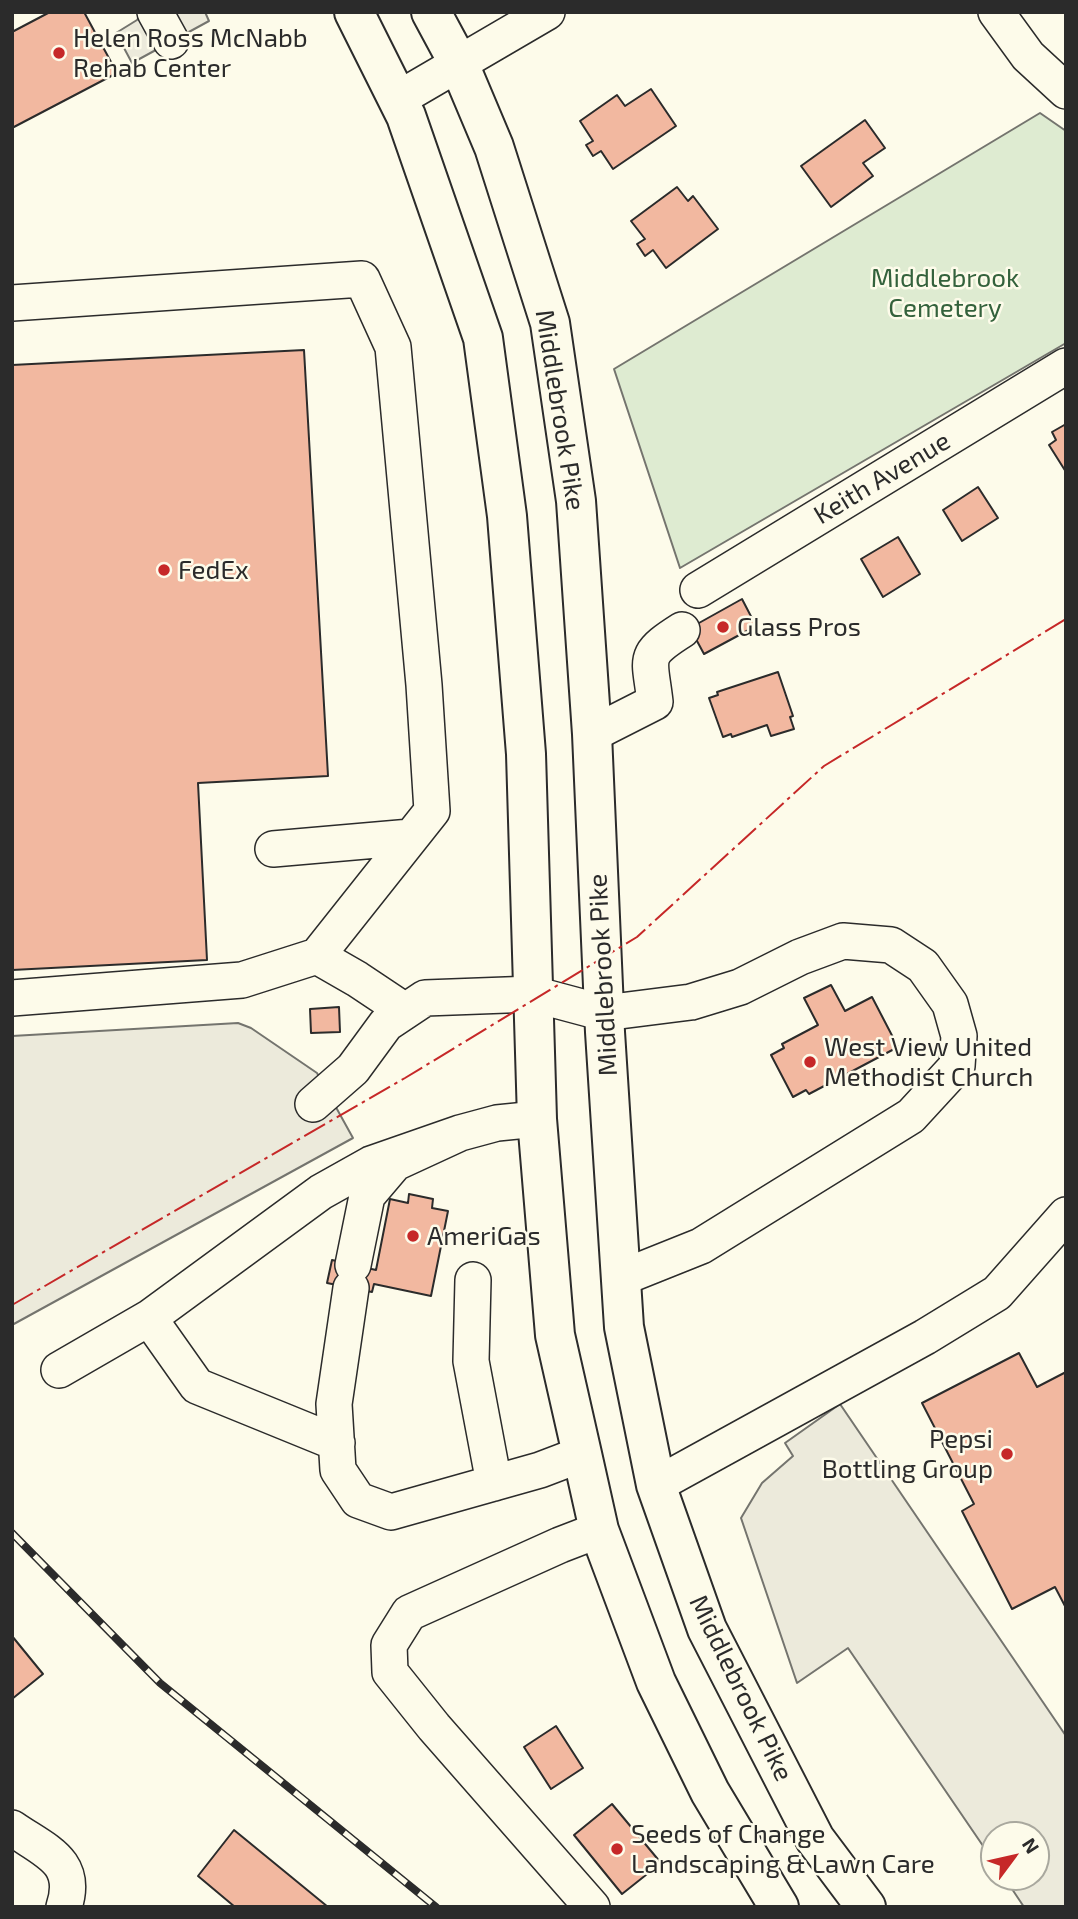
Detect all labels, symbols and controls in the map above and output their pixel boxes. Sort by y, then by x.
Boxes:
place label: Helen Ross McNabb Rehab Center [73,22,308,84]
marker: Helen Ross McNabb Rehab Center [51,45,67,61]
park label: Middlebrook Cemetery [871,262,1019,324]
street label: Middlebrook Pike [529,307,591,513]
street label: Keith Avenue [808,425,956,531]
place label: FedEx [178,554,249,586]
marker: FedEx [156,562,172,578]
place label: Glass Pros [737,611,861,643]
marker: Glass Pros [715,619,731,635]
street label: Middlebrook Pike [582,873,624,1077]
place label: West View United Methodist Church [824,1031,1033,1092]
marker: West View United Methodist Church [802,1054,818,1070]
place label: AmeriGas [427,1220,541,1252]
marker: AmeriGas [405,1228,421,1244]
place label: Pepsi Bottling Group [822,1423,993,1484]
marker: Pepsi Bottling Group [999,1446,1015,1462]
street label: Middlebrook Pike [683,1590,799,1786]
place label: Seeds of Change Landscaping & Lawn Care [631,1818,935,1880]
north arrow [980,1821,1050,1891]
text: N [1018,1833,1045,1857]
marker: Seeds of Change Landscaping & Lawn Care [609,1841,625,1857]

